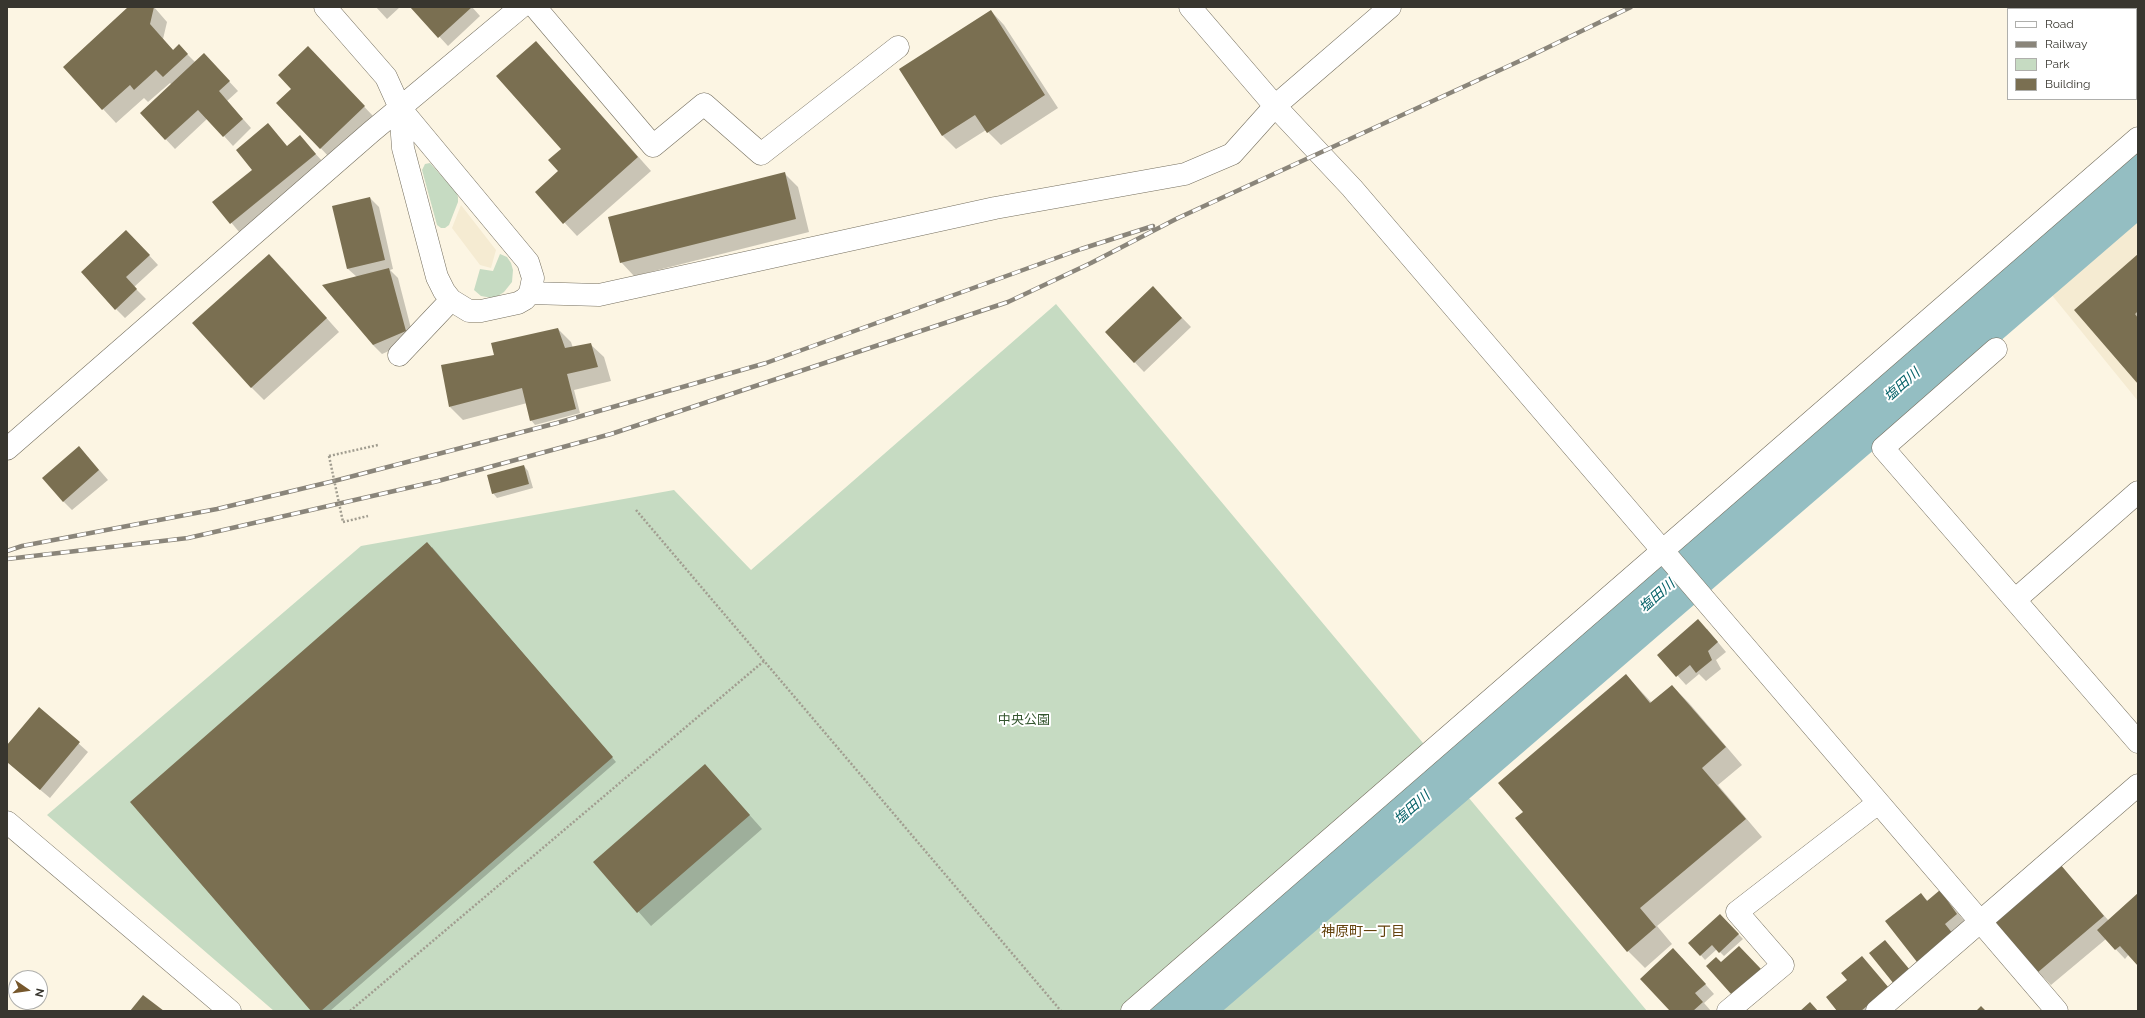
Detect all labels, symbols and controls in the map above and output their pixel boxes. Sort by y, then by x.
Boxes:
legend [2007,8,2137,100]
text: Road [2045,17,2074,31]
text: Railway [2045,37,2087,51]
text: Park [2045,57,2070,71]
text: Building [2045,77,2091,91]
water label: 塩田川 [1881,365,1923,405]
water label: 塩田川 [1636,576,1678,616]
park label: 中央公園 [998,712,1050,728]
water label: 塩田川 [1391,788,1433,828]
district label: 神原町一丁目 [1321,924,1405,940]
north arrow [8,970,48,1010]
text: N [32,987,46,998]

